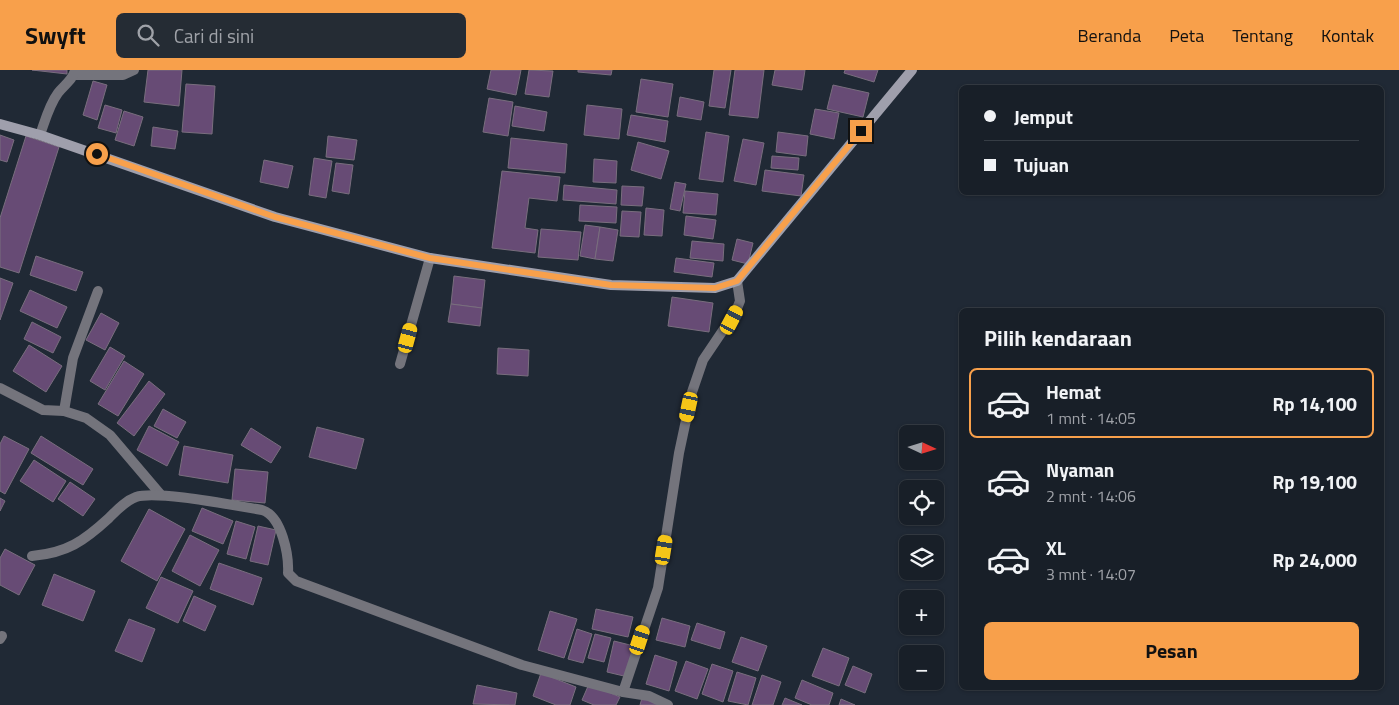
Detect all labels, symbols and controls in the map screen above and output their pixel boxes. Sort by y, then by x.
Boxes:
search box [116,13,466,58]
text: Swyft [25,17,86,53]
icon: search [134,21,162,49]
text: Cari di sini [174,21,254,50]
text: Beranda [1078,22,1141,49]
text: Peta [1169,22,1204,49]
text: Tentang [1232,22,1293,49]
text: Kontak [1321,22,1374,49]
text: Jemput [1014,102,1073,131]
route end [850,120,872,142]
route start [86,143,108,165]
text: Tujuan [1014,150,1069,179]
car [718,303,745,337]
text: Pilih kendaraan [984,321,1132,355]
car [396,322,419,354]
text: Hemat [1046,377,1101,406]
icon: car [986,381,1031,426]
text: Rp 14,100 [1273,389,1357,418]
car [678,391,699,423]
text: 1 mnt · 14:05 [1046,406,1136,430]
north arrow [899,425,944,470]
map controls [899,425,944,690]
text: Nyaman [1046,455,1114,484]
icon: car [986,459,1031,504]
text: Rp 19,100 [1273,467,1357,496]
button: locate [899,480,944,525]
text: 2 mnt · 14:06 [1046,484,1136,508]
text: XL [1046,533,1066,562]
car [654,534,673,566]
button: layers [899,535,944,580]
icon: car [986,537,1031,582]
text: Rp 24,000 [1273,545,1357,574]
text: 3 mnt · 14:07 [1046,562,1136,586]
button: + [899,590,944,635]
button: Pesan [984,622,1359,680]
car [628,623,651,657]
button: − [899,645,944,690]

